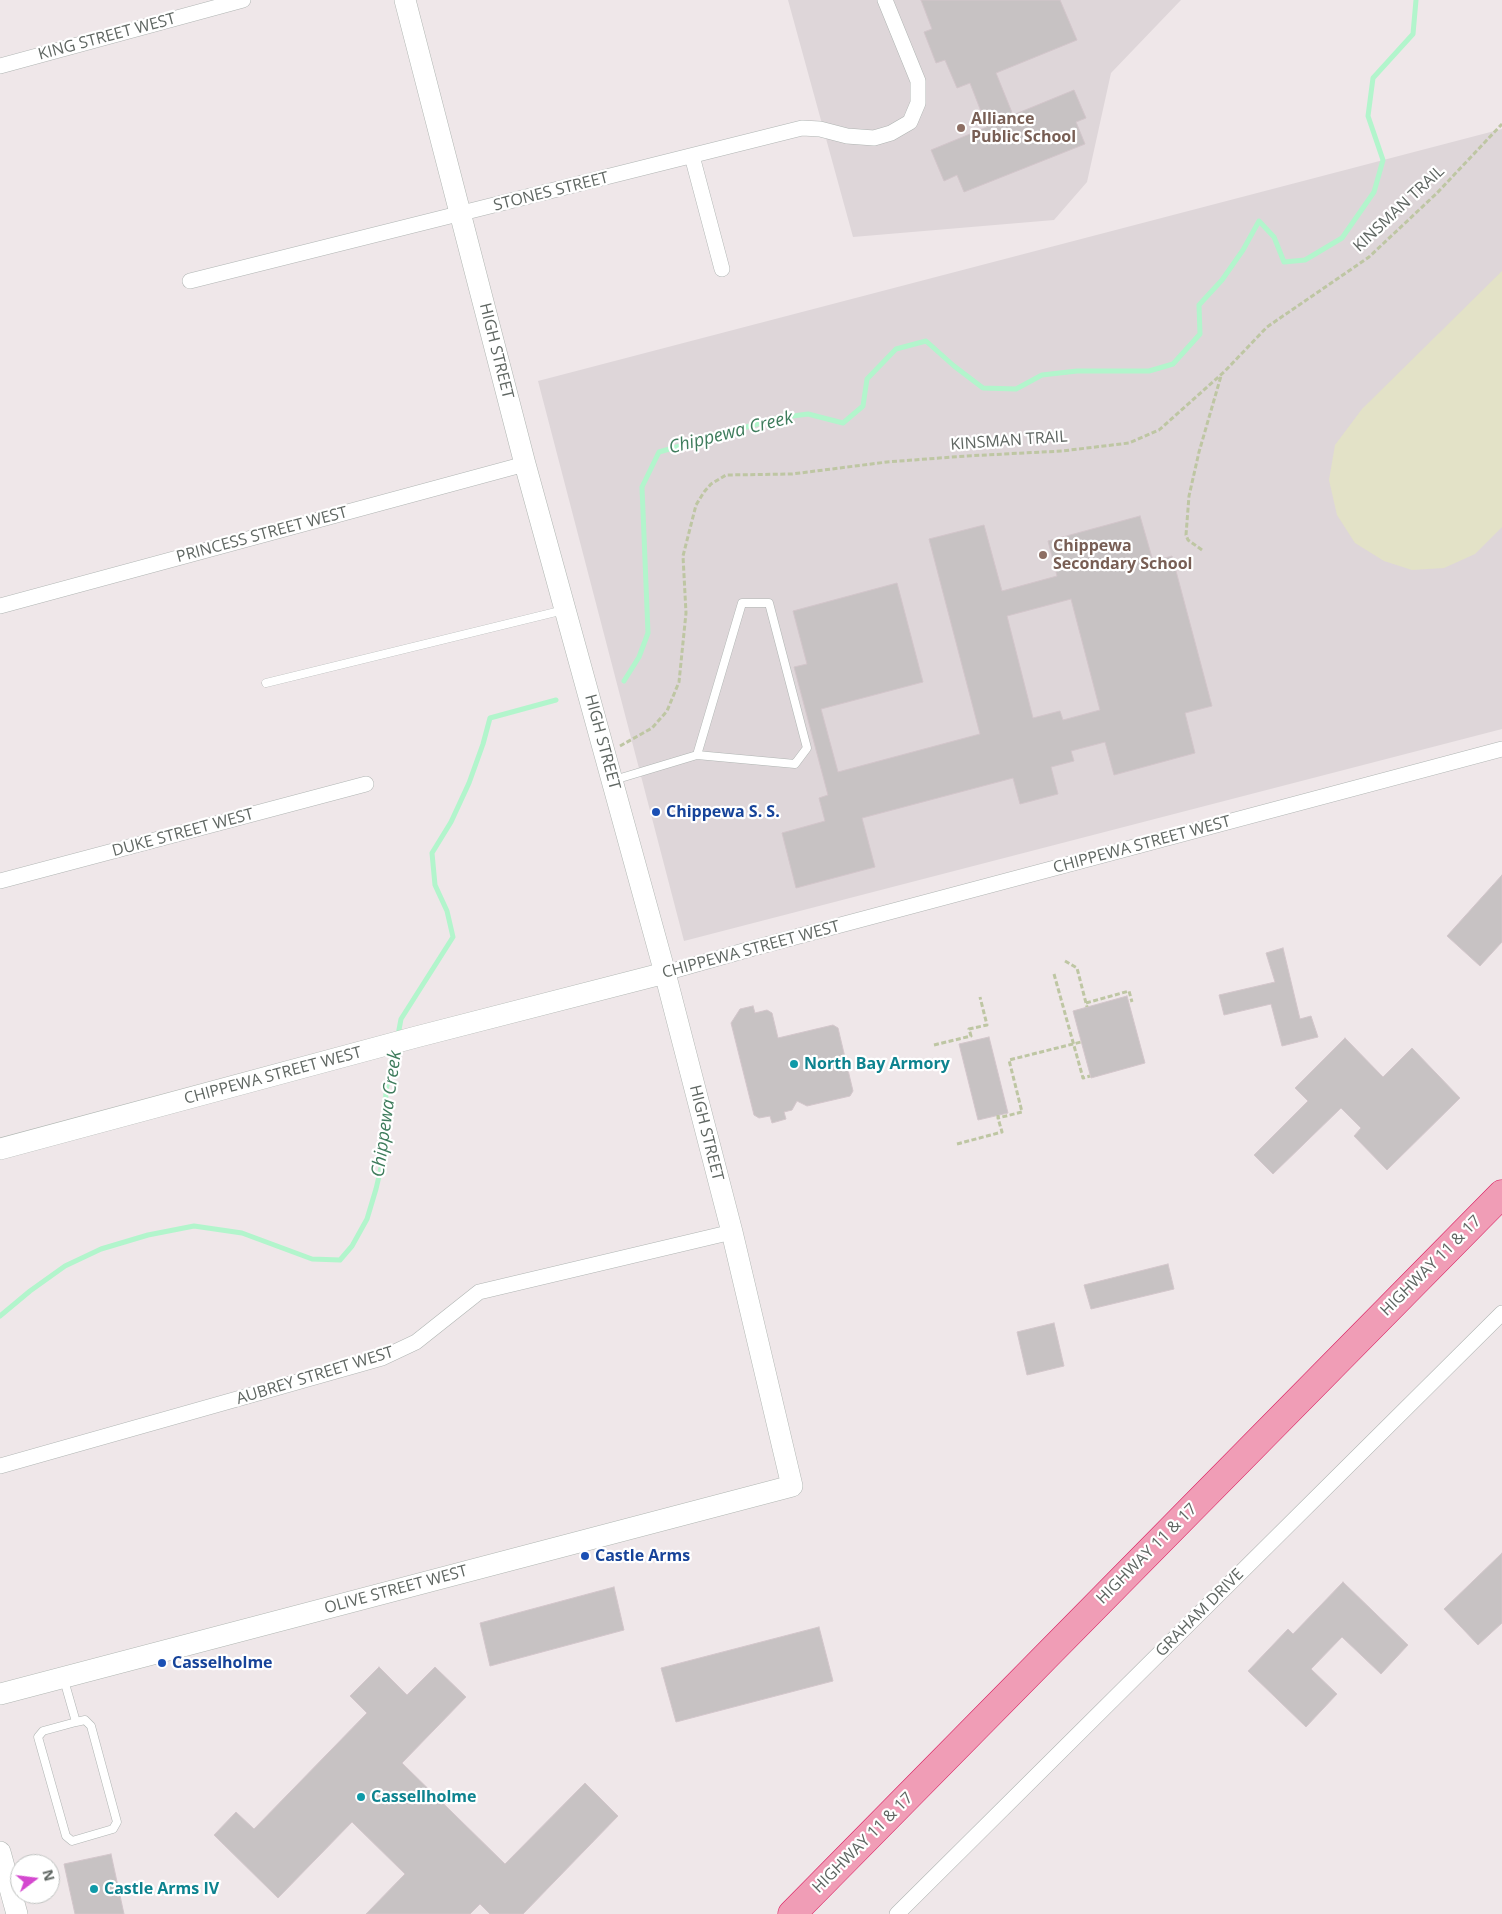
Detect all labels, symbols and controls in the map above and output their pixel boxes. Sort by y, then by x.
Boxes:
street label: KING STREET WEST [36,9,178,65]
place label: Alliance Public School [971,109,1076,147]
marker: Alliance Public School [955,122,967,134]
street label: KINSMAN TRAIL [1350,162,1448,256]
street label: STONES STREET [491,168,611,216]
street label: HIGH STREET [475,301,517,401]
water label: Chippewa Creek [667,407,795,459]
street label: KINSMAN TRAIL [950,427,1068,455]
street label: PRINCESS STREET WEST [174,503,350,567]
place label: Chippewa Secondary School [1053,536,1192,574]
marker: Chippewa Secondary School [1037,549,1049,561]
street label: HIGH STREET [580,692,624,792]
place label: Chippewa S. S. [666,802,780,822]
street label: DUKE STREET WEST [110,805,256,861]
marker: Chippewa S. S. [650,806,662,818]
street label: CHIPPEWA STREET WEST [1051,812,1233,878]
street label: CHIPPEWA STREET WEST [660,917,842,983]
street label: CHIPPEWA STREET WEST [182,1043,364,1109]
water label: Chippewa Creek [367,1049,407,1179]
place label: North Bay Armory [804,1054,950,1074]
marker: North Bay Armory [788,1058,800,1070]
street label: HIGH STREET [685,1083,727,1183]
street label: HIGHWAY 11 & 17 [1377,1212,1485,1320]
street label: AUBREY STREET WEST [234,1343,396,1409]
street label: HIGHWAY 11 & 17 [1093,1500,1201,1608]
place label: Castle Arms [595,1546,690,1566]
marker: Castle Arms [579,1550,591,1562]
street label: OLIVE STREET WEST [322,1562,470,1618]
street label: GRAHAM DRIVE [1152,1565,1248,1661]
place label: Casselholme [172,1653,273,1673]
marker: Casselholme [156,1657,168,1669]
place label: Cassellholme [371,1787,476,1807]
street label: HIGHWAY 11 & 17 [809,1789,917,1897]
marker: Cassellholme [355,1791,367,1803]
north arrow [10,1854,60,1904]
text: N [38,1867,60,1883]
place label: Castle Arms IV [104,1879,219,1899]
marker: Castle Arms IV [88,1883,100,1895]

